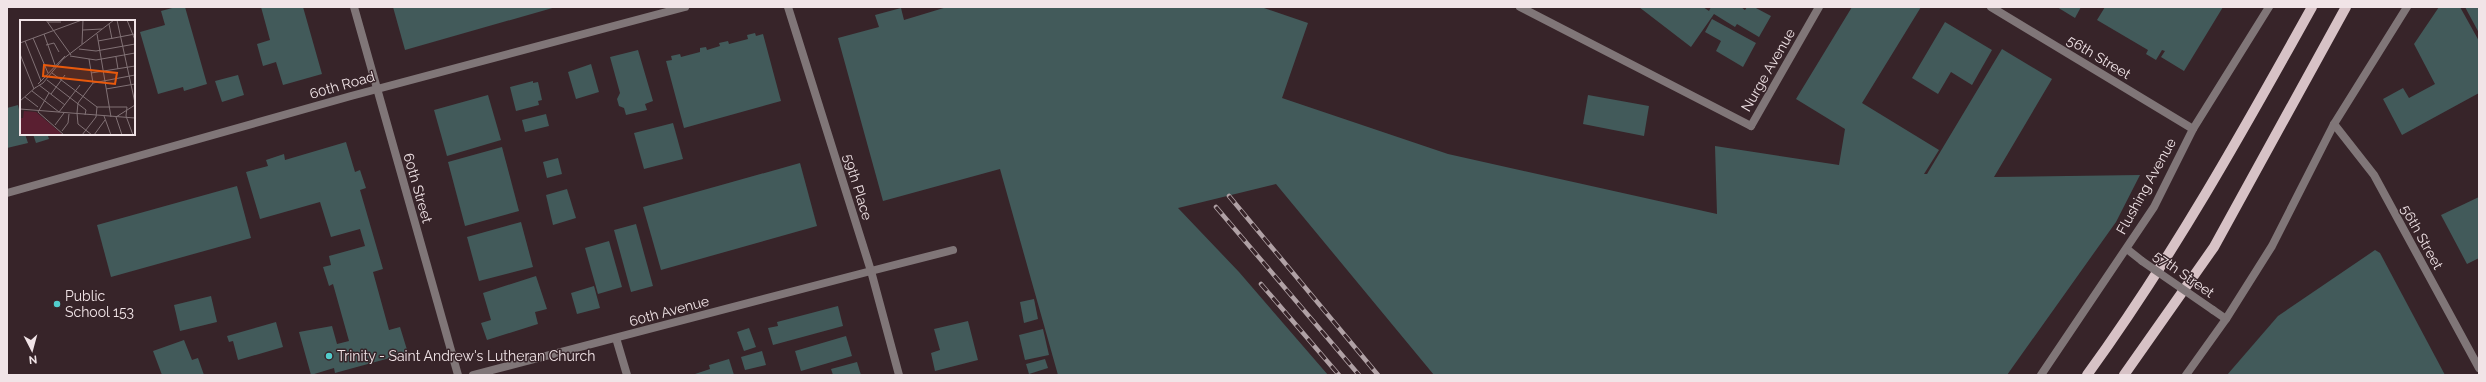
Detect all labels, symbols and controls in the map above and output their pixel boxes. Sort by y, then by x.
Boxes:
inset map [20,20,135,135]
street label: Nurge Avenue [1738,26,1798,114]
street label: 56th Street [2064,32,2134,82]
street label: 60th Road [308,68,376,102]
street label: Flushing Avenue [2113,135,2179,237]
street label: 60th Street [400,151,436,225]
street label: 59th Place [840,152,876,222]
street label: 56th Street [2398,202,2446,272]
street label: 57th Street [2151,247,2218,301]
place label: Public School 153 [65,288,134,320]
street label: 60th Avenue [627,293,711,329]
marker: Public School 153 [52,299,62,309]
north arrow [12,330,52,370]
place label: Trinity - Saint Andrew's Lutheran Church [337,348,595,364]
marker: Trinity - Saint Andrew's Lutheran Church [324,351,334,361]
text: N [28,353,38,366]

